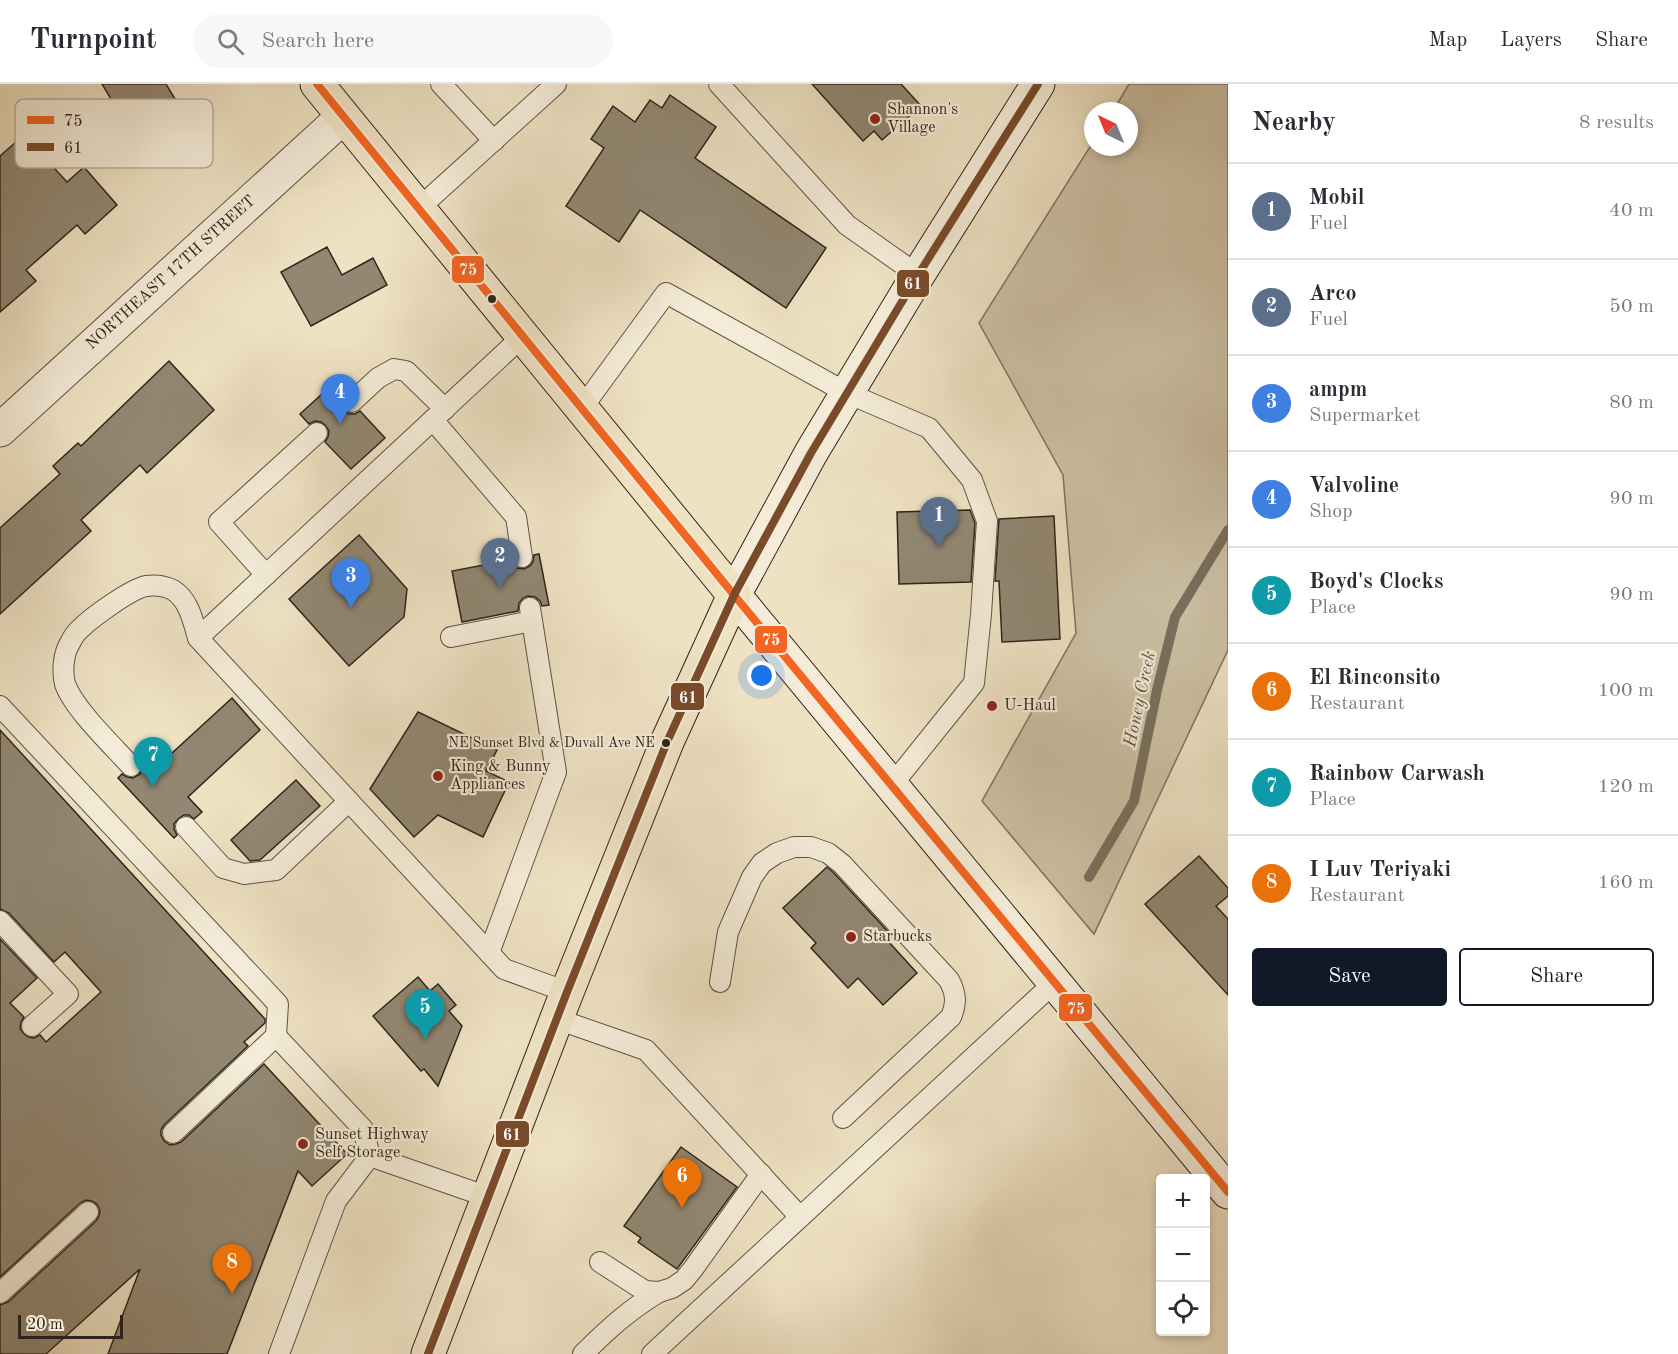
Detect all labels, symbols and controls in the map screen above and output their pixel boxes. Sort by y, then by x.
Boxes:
search box [193,14,613,68]
icon: search [214,25,247,58]
text: Turnpoint [30,27,157,55]
text: Search here [262,30,374,52]
text: Map [1428,30,1467,51]
text: Layers [1500,30,1562,51]
text: Share [1595,30,1648,51]
legend [15,99,213,168]
place label: Shannon's Village [887,102,958,136]
north arrow [1084,102,1138,156]
text: Nearby [1252,110,1336,136]
marker: Shannon's Village [868,112,882,126]
text: 8 results [1579,113,1654,133]
text: 75 [64,114,83,130]
text: 61 [64,141,83,157]
text: Mobil [1309,187,1365,209]
street label: NORTHEAST 17TH STREET [83,193,259,353]
text: 1 [1266,201,1277,221]
text: 40 m [1609,201,1654,221]
text: Fuel [1309,214,1348,234]
line badge: 75 [451,255,485,284]
text: 75 [459,263,477,279]
line badge: 61 [896,269,930,298]
text: 61 [904,277,922,293]
text: Arco [1309,283,1357,305]
unlabelled marker [486,293,498,305]
text: 2 [1266,297,1277,317]
text: 50 m [1609,297,1654,317]
text: Fuel [1309,310,1348,330]
pin: 4 [320,374,360,424]
text: ampm [1309,379,1367,401]
text: 3 [1266,393,1277,413]
text: 80 m [1609,393,1654,413]
text: Supermarket [1309,406,1420,426]
text: Valvoline [1309,475,1399,497]
text: 4 [1266,489,1277,509]
text: 90 m [1609,489,1654,509]
pin: 1 [920,498,958,547]
text: Shop [1309,502,1353,522]
pin: 2 [480,538,520,588]
pin: 3 [332,558,370,608]
text: Boyd's Clocks [1309,571,1443,593]
text: 5 [1266,585,1277,605]
text: 90 m [1609,585,1654,605]
text: Place [1309,598,1356,618]
line badge: 75 [754,625,788,654]
text: 75 [762,633,780,649]
water label: Honey Creek [1121,649,1159,750]
your location [747,661,776,690]
text: El Rinconsito [1309,667,1441,689]
text: 6 [1266,681,1277,701]
text: 100 m [1598,681,1654,701]
line badge: 61 [670,682,705,711]
text: 61 [679,691,697,707]
text: Restaurant [1309,694,1405,714]
place label: U-Haul [1004,698,1056,714]
marker: U-Haul [985,699,999,713]
place label: NE Sunset Blvd & Duvall Ave NE [448,736,655,750]
marker: NE Sunset Blvd & Duvall Ave NE [660,737,672,749]
pin: 7 [134,738,172,787]
place label: King & Bunny Appliances [450,759,551,793]
text: Rainbow Carwash [1309,763,1485,785]
marker: King & Bunny Appliances [431,769,445,783]
text: 7 [1266,777,1277,797]
text: 120 m [1598,777,1654,797]
text: Place [1309,790,1356,810]
text: I Luv Teriyaki [1309,859,1451,881]
text: 8 [1266,873,1277,893]
text: 160 m [1598,873,1654,893]
text: Restaurant [1309,886,1405,906]
place label: Starbucks [863,929,932,945]
marker: Starbucks [844,930,858,944]
button: Save [1252,948,1447,1006]
button: Share [1459,948,1654,1006]
pin: 5 [406,990,444,1039]
line badge: 75 [1058,993,1093,1022]
text: 75 [1067,1002,1085,1018]
line badge: 61 [495,1120,530,1148]
place label: Sunset Highway Self Storage [315,1127,429,1161]
text: 61 [503,1128,521,1144]
marker: Sunset Highway Self Storage [296,1137,310,1151]
pin: 6 [662,1158,702,1208]
map controls [1156,1174,1210,1336]
button: + [1156,1174,1210,1228]
button: − [1156,1228,1210,1282]
pin: 8 [212,1244,252,1294]
button: locate [1156,1282,1210,1336]
scale bar [18,1312,123,1340]
text: 20 m [27,1317,63,1333]

